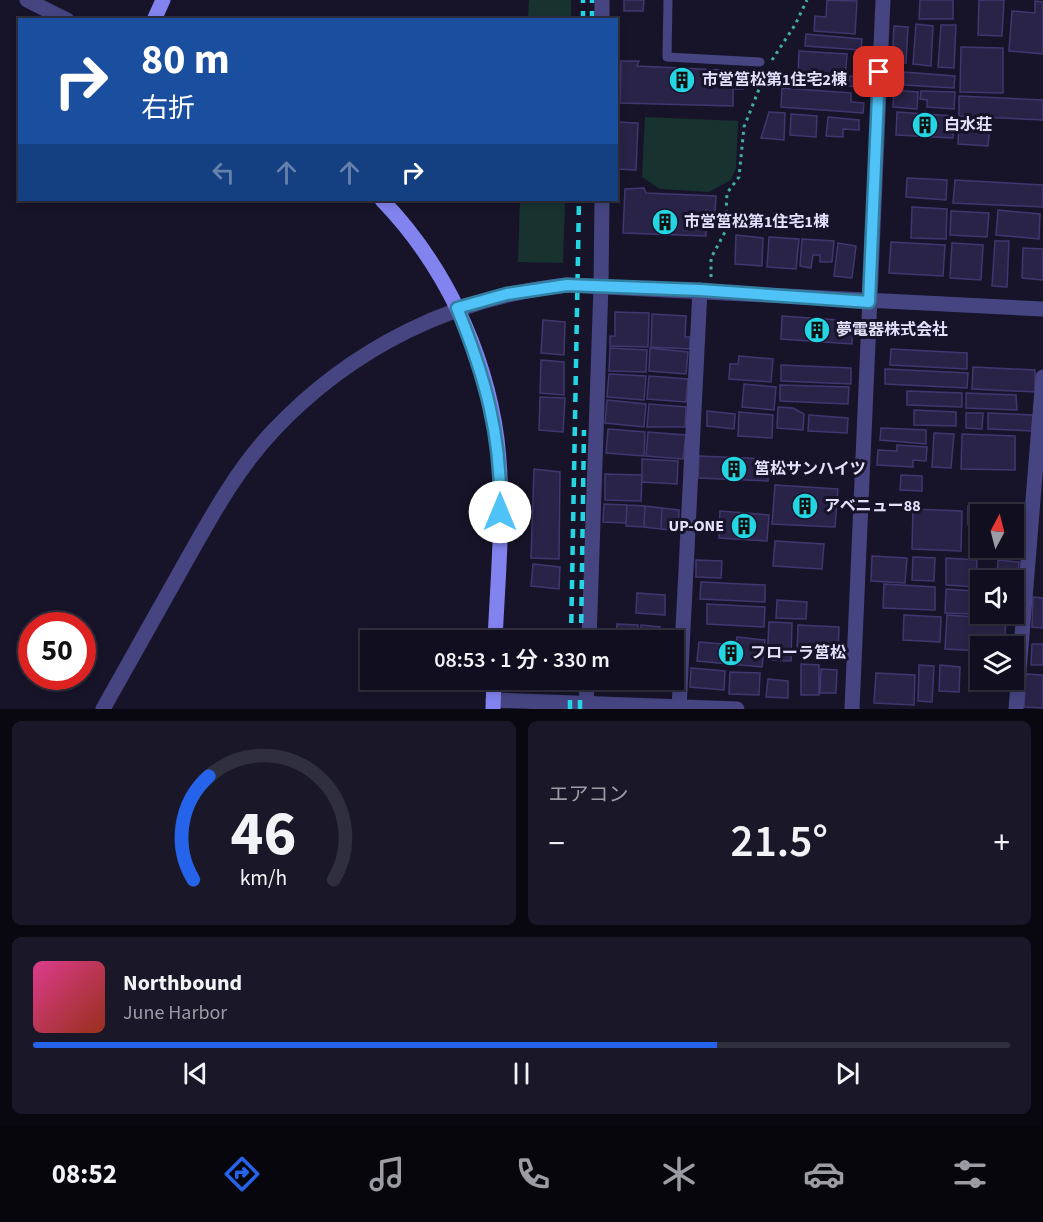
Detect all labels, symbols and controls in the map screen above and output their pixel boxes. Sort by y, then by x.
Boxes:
text: 80 m [141,30,230,90]
icon: right [42,42,120,120]
pin [853,46,904,97]
icon: arrive [862,55,895,88]
building icon: 市営筥松第1住宅2棟 [667,65,697,95]
place label: 市営筥松第1住宅2棟 [702,69,847,91]
text: 右折 [141,89,195,128]
building icon: 白水荘 [910,110,940,140]
place label: 白水荘 [944,114,992,136]
icon: left [207,156,240,189]
icon: ahead [270,156,303,189]
icon: ahead [333,156,366,189]
icon: right [396,156,429,189]
building icon: 市営筥松第1住宅1棟 [650,207,680,237]
place label: 市営筥松第1住宅1棟 [684,211,829,233]
building icon: 夢電器株式会社 [802,315,832,345]
place label: 夢電器株式会社 [836,319,948,341]
building icon: 筥松サンハイツ [719,454,749,484]
place label: 筥松サンハイツ [754,458,866,480]
position arrow [468,480,532,544]
building icon: アベニュー88 [790,491,820,521]
place label: アベニュー88 [824,495,921,517]
north arrow [970,504,1024,558]
map controls [970,504,1024,690]
building icon: UP-ONE [729,511,759,541]
place label: UP-ONE [669,515,724,537]
button: sound [970,570,1024,624]
speed limit sign: 50 [18,612,96,690]
button: layers [970,636,1024,690]
building icon: フローラ筥松 [716,638,746,668]
place label: フローラ筥松 [750,642,846,664]
text: 08:53 · 1 分 · 330 m [434,644,610,676]
text: エアコン [549,781,629,809]
text: 46 [231,790,297,879]
text: 21.5° [731,810,828,874]
text: − [549,820,565,867]
text: + [994,820,1010,867]
text: km/h [240,863,288,894]
text: Northbound [123,967,242,999]
text: June Harbor [123,999,227,1027]
icon: previous [179,1057,212,1090]
icon: pause [505,1057,538,1090]
icon: next [831,1057,864,1090]
icon: directions [221,1153,263,1195]
icon: music [366,1153,408,1195]
icon: phone [512,1153,554,1195]
icon: climate [658,1153,700,1195]
icon: car [803,1153,845,1195]
icon: filters [949,1153,991,1195]
text: 08:52 [52,1155,117,1194]

